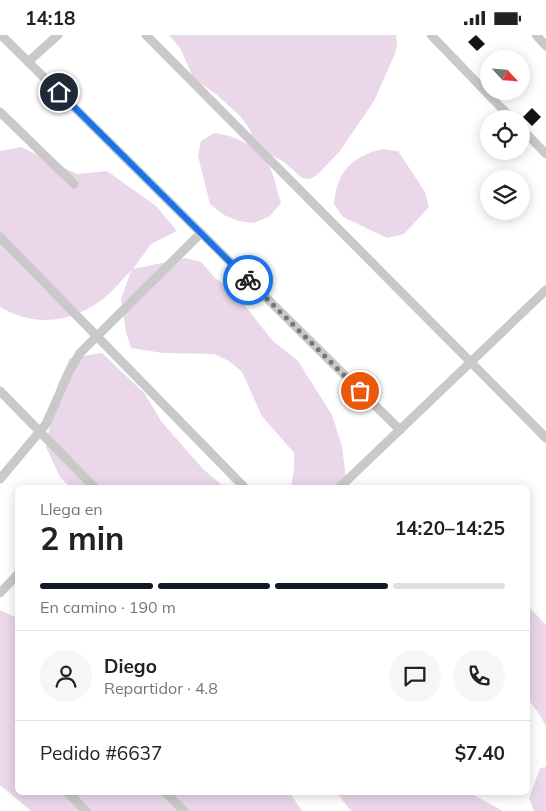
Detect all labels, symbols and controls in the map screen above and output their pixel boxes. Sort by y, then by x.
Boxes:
text: 14:18 [25,6,75,30]
north arrow [480,50,530,100]
map controls [480,50,530,220]
pin [38,71,80,113]
icon: home [45,78,73,106]
button: locate [480,110,530,160]
button: layers [480,170,530,220]
courier [223,255,273,305]
icon: bike [234,266,262,294]
pin [339,370,381,412]
icon: bag [346,377,374,405]
text: Llega en [40,499,103,519]
text: 14:20–14:25 [395,516,505,540]
text: 2 min [40,518,124,558]
text: En camino · 190 m [40,597,176,617]
button: person [40,650,92,702]
button: chat [389,650,441,702]
button: phone [453,650,505,702]
text: Diego [104,654,157,678]
text: Repartidor · 4.8 [104,678,218,698]
text: Pedido #6637 [40,741,162,765]
text: $7.40 [455,741,505,765]

